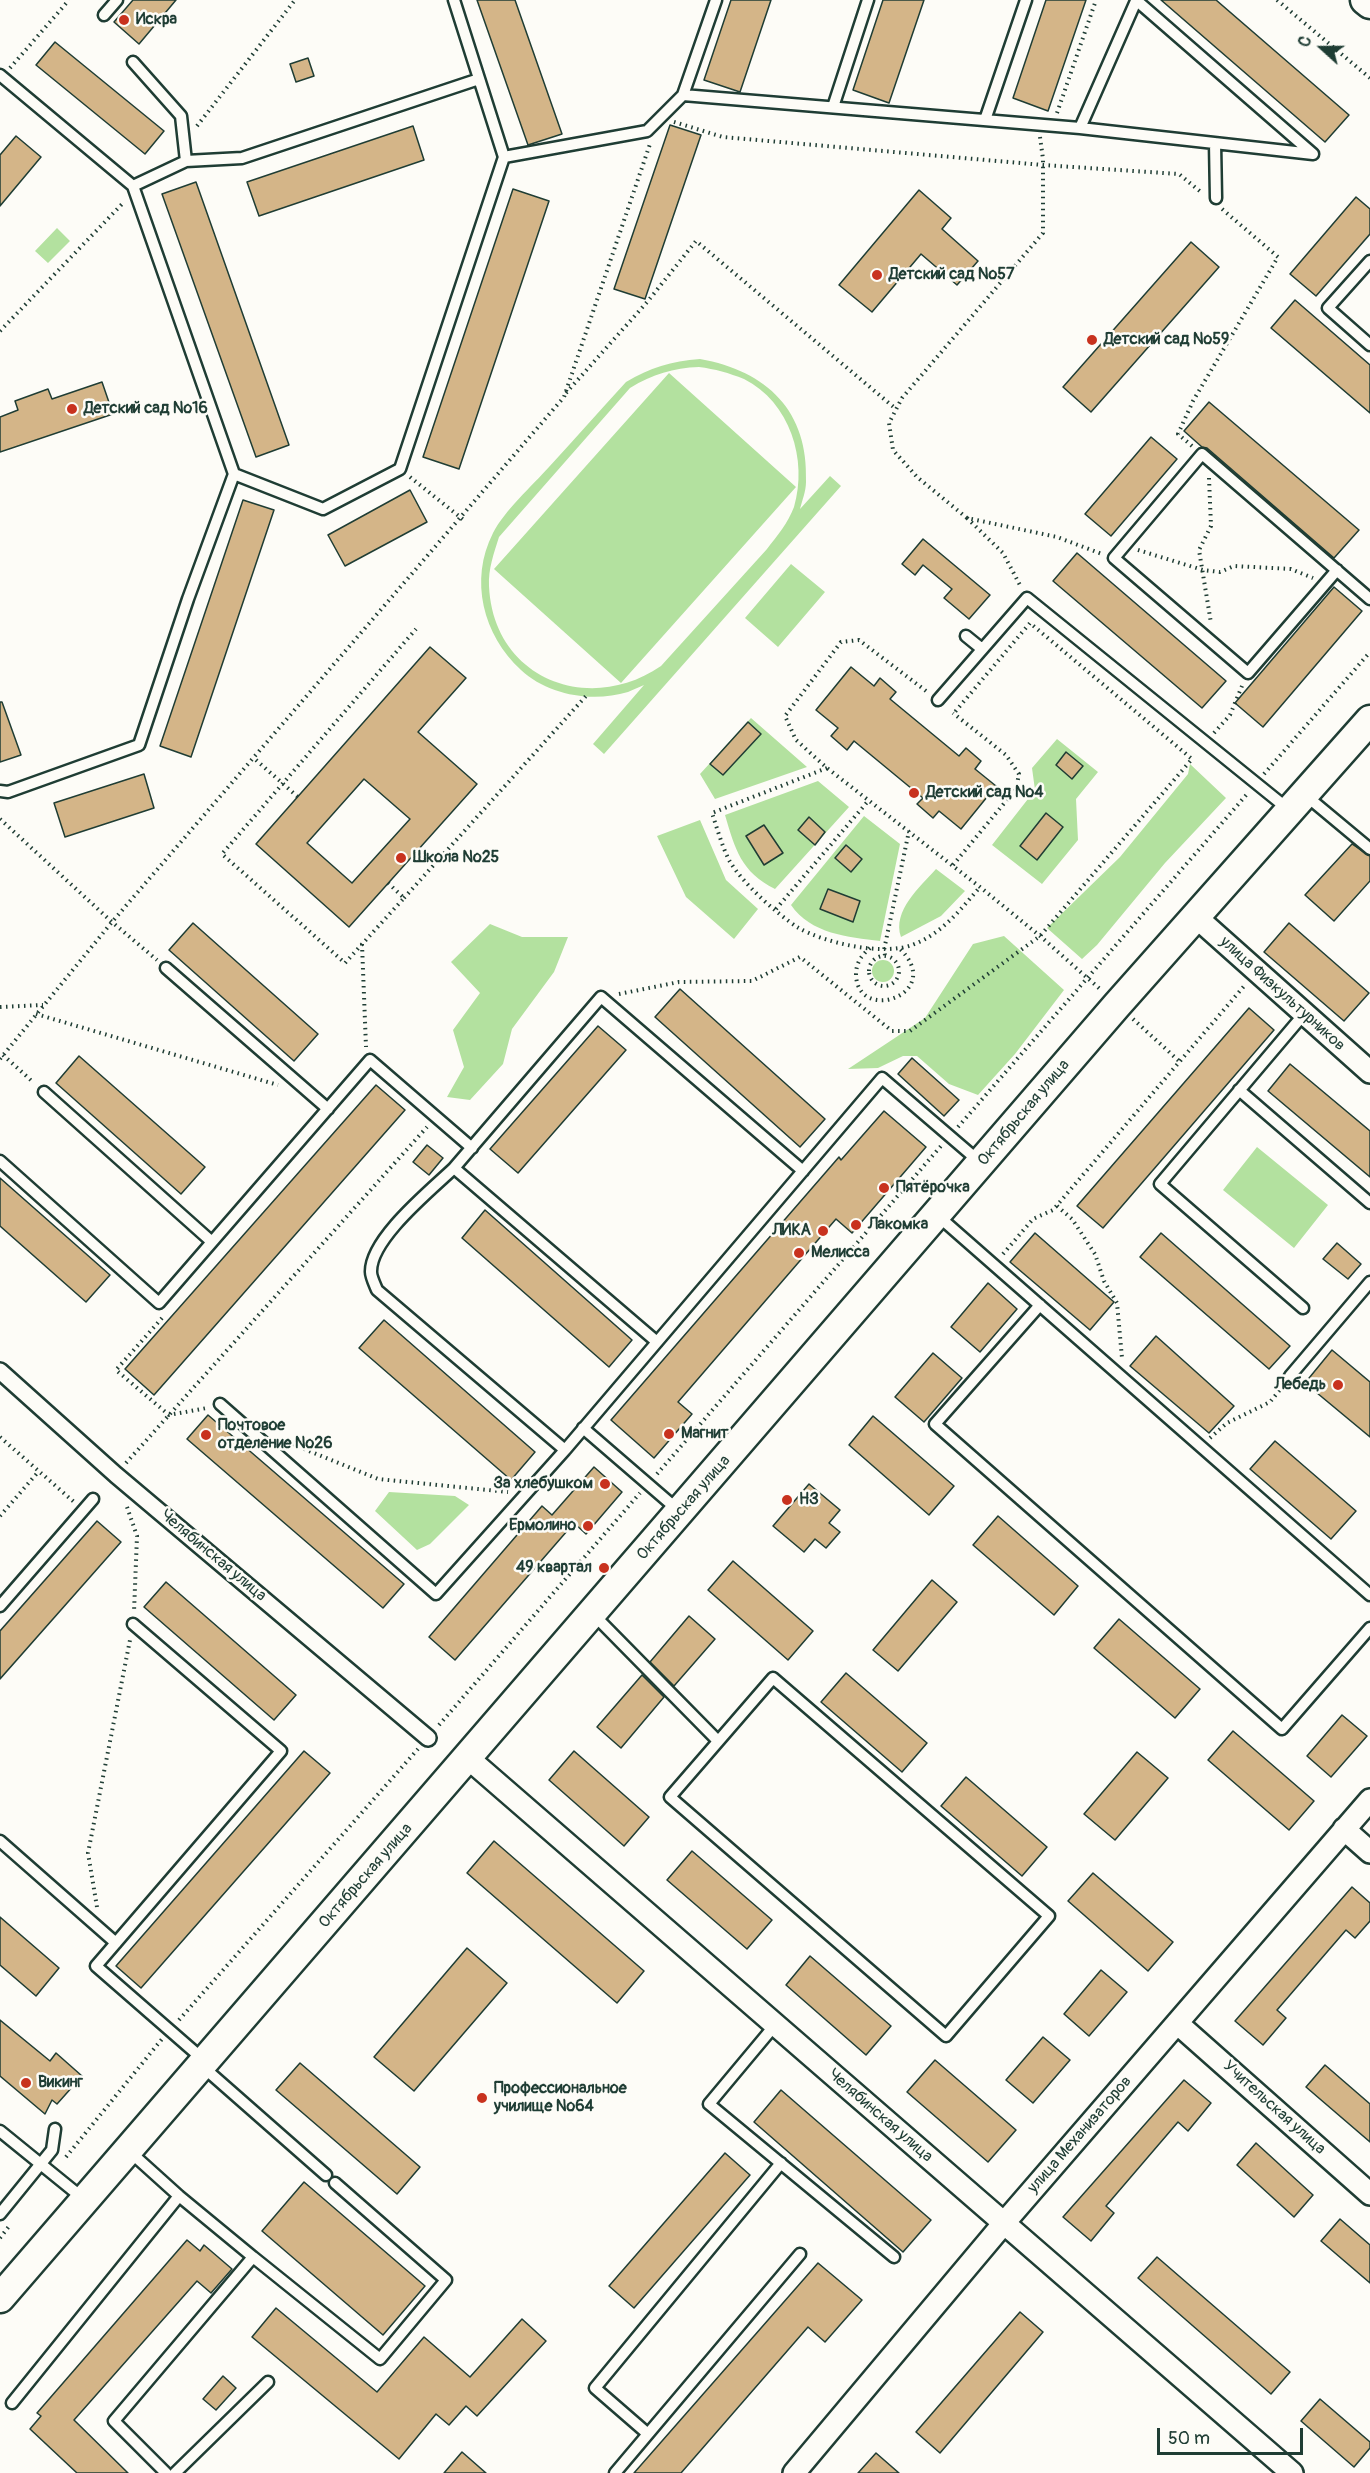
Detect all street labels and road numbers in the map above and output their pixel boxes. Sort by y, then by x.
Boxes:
street label: улица Физкультурников [1215,933,1349,1055]
street label: Октябрьская улица [974,1056,1074,1170]
street label: Октябрьская улица [633,1452,735,1564]
street label: Челябинская улица [156,1506,270,1606]
street label: Октябрьская улица [315,1820,417,1932]
street label: Учительская улица [1219,2057,1329,2159]
street label: Челябинская улица [824,2065,936,2167]
street label: улица Механизаторов [1024,2072,1136,2198]

